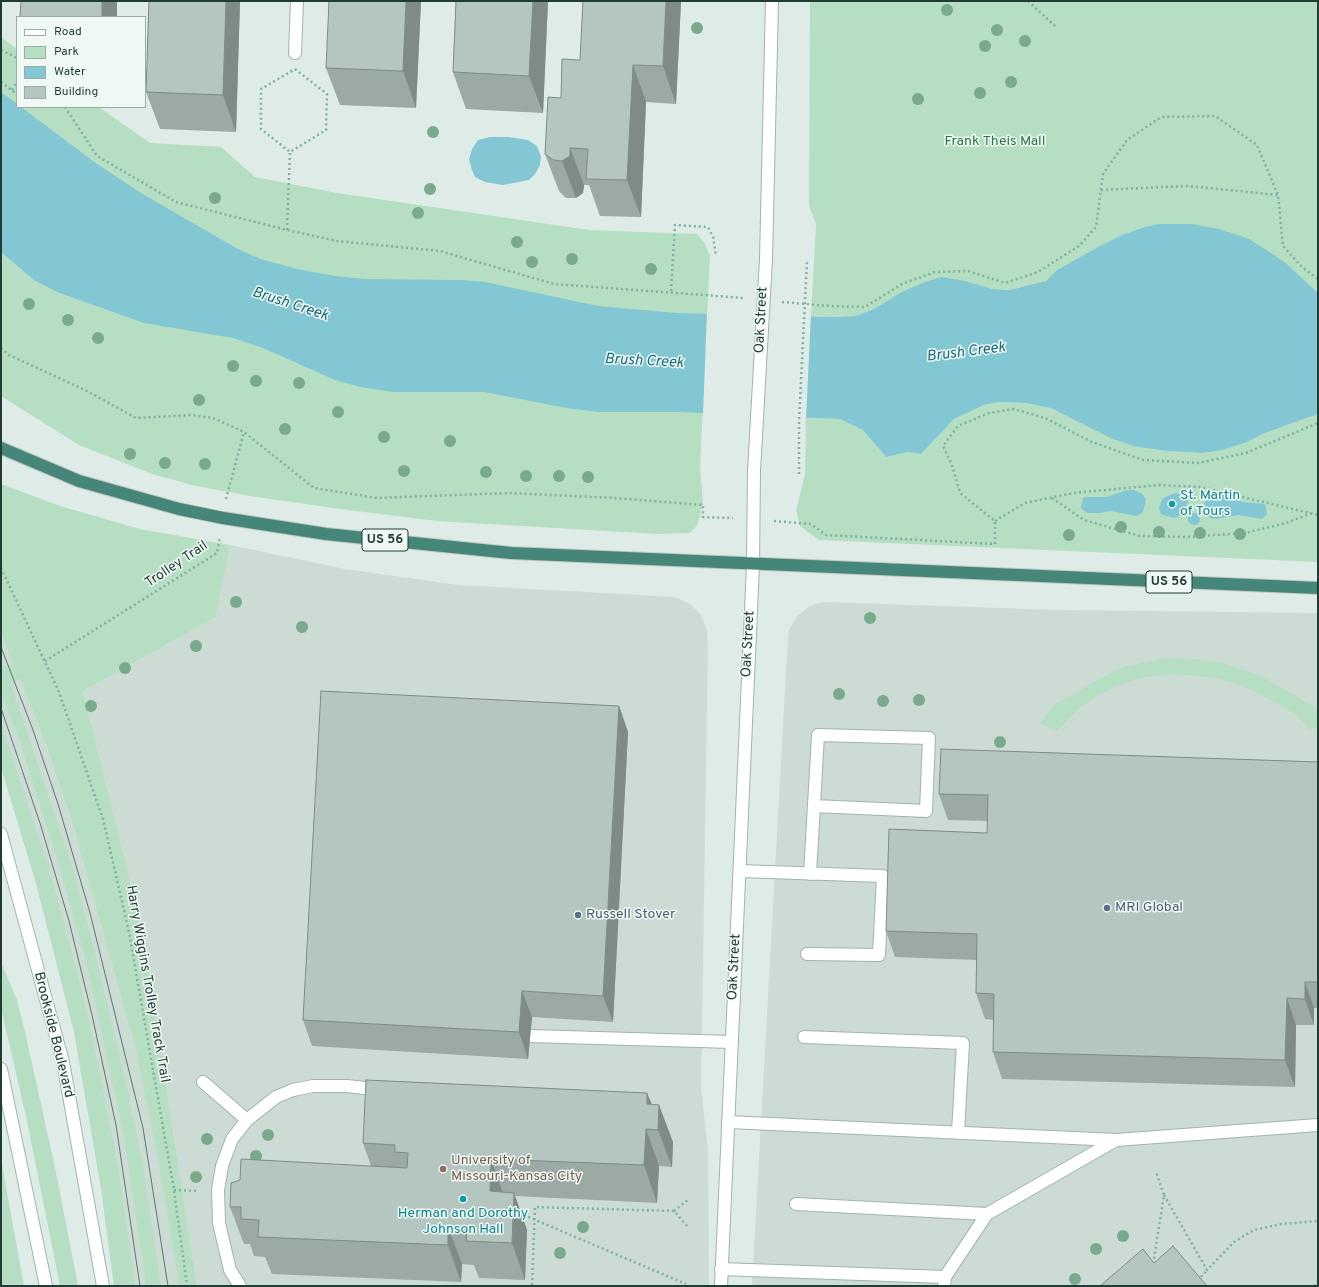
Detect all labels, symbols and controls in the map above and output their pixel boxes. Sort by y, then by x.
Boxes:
legend [16,16,146,108]
text: Road [54,24,82,40]
text: Park [54,44,79,60]
text: Water [54,64,86,80]
text: Building [54,84,98,100]
park label: Frank Theis Mall [945,134,1045,150]
water label: Brush Creek [250,284,330,326]
street label: Oak Street [752,286,772,354]
water label: Brush Creek [926,339,1006,367]
water label: Brush Creek [604,351,684,373]
place label: St. Martin of Tours [1180,488,1240,520]
marker: St. Martin of Tours [1167,499,1177,509]
road number: US 56 [362,529,408,551]
street label: Trolley Trail [143,538,211,592]
road number: US 56 [1146,571,1192,593]
street label: Oak Street [739,610,759,678]
street label: Harry Wiggins Trolley Track Trail [121,884,173,1084]
place label: MRI Global [1115,900,1183,916]
marker: MRI Global [1102,903,1112,913]
place label: Russell Stover [586,907,675,923]
marker: Russell Stover [573,910,583,920]
street label: Oak Street [725,933,745,1001]
street label: Brookside Boulevard [29,970,77,1100]
place label: University of Missouri-Kansas City [451,1153,582,1186]
marker: University of Missouri-Kansas City [438,1164,448,1174]
marker: Herman and Dorothy Johnson Hall [458,1194,468,1204]
place label: Herman and Dorothy Johnson Hall [398,1206,528,1238]

